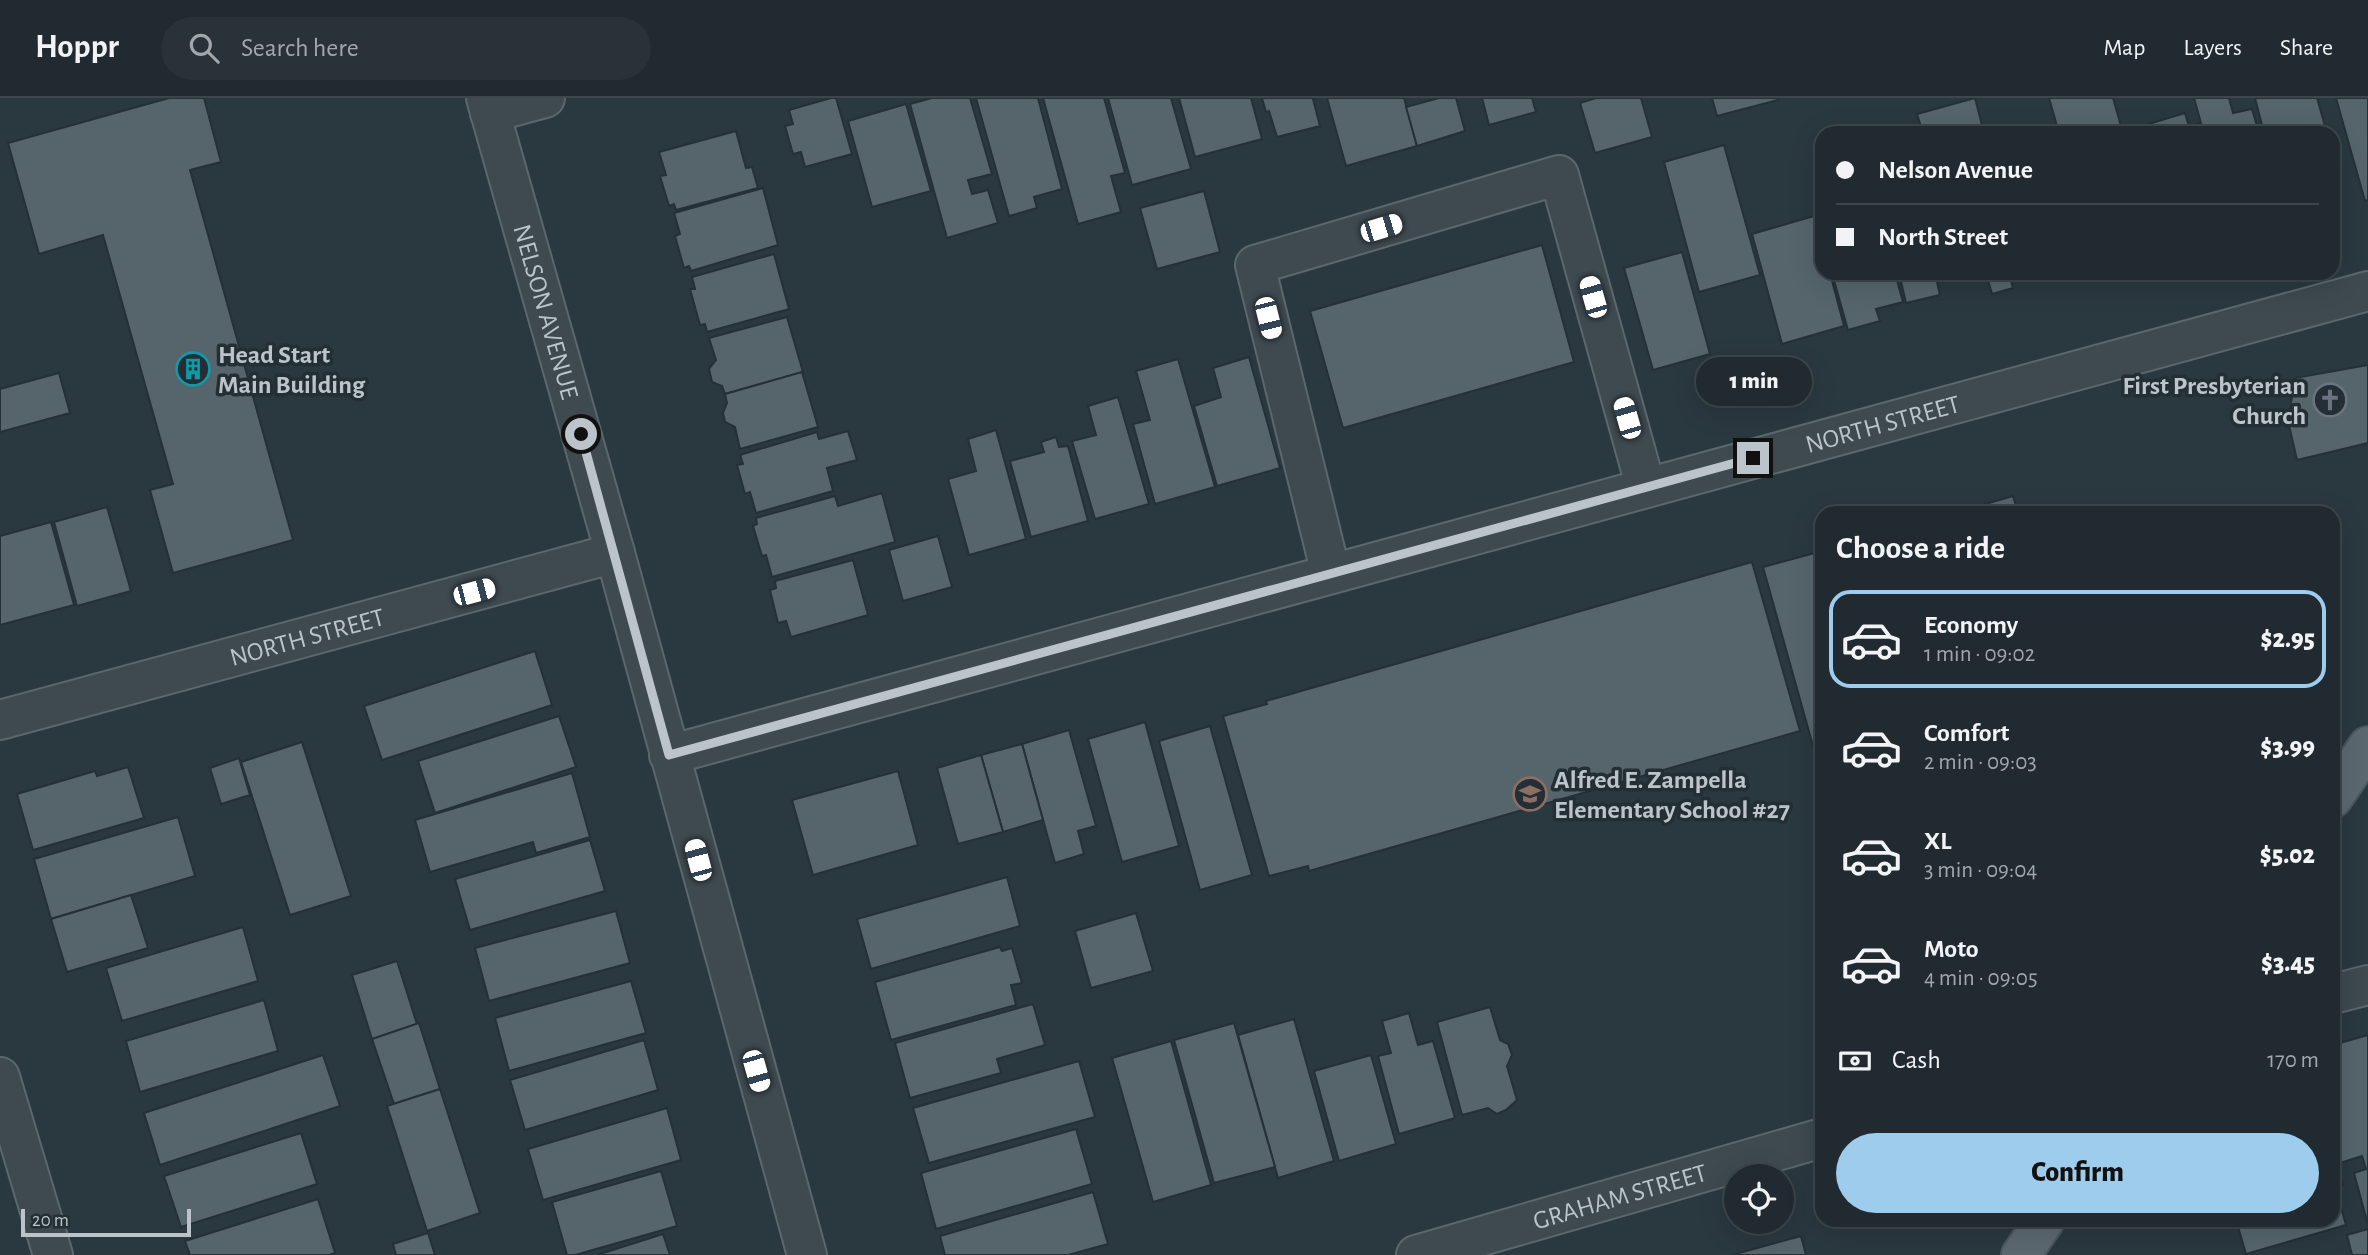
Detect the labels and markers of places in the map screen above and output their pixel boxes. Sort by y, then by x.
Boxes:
place label: Head Start Main Building [218,342,366,398]
building icon: Head Start Main Building [174,350,212,388]
place label: First Presbyterian Church [2122,373,2306,429]
church icon: First Presbyterian Church [2311,381,2349,419]
place label: Alfred E. Zampella Elementary School #27 [1554,767,1790,823]
school or university icon: Alfred E. Zampella Elementary School #27 [1511,775,1549,813]

